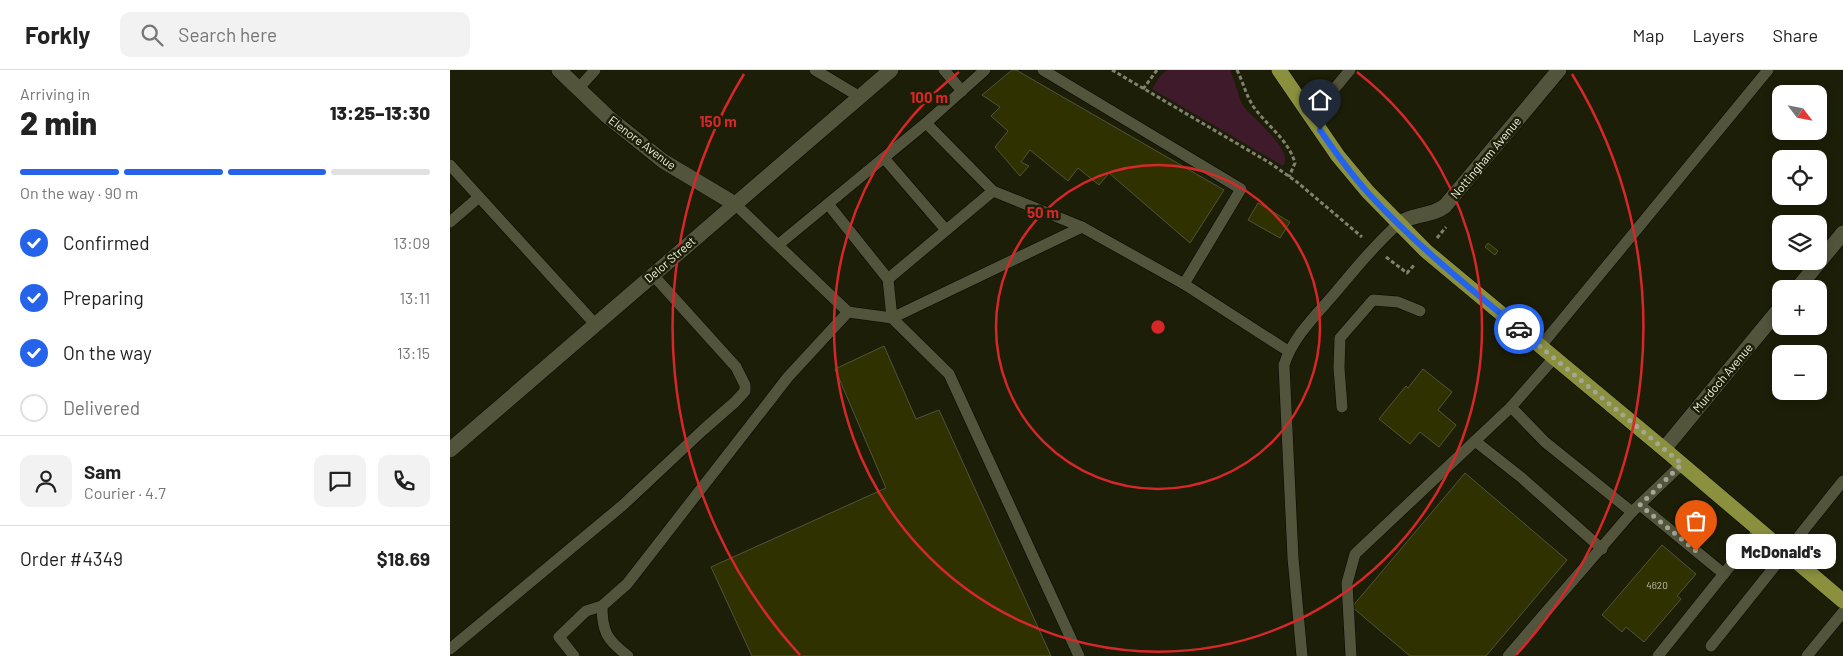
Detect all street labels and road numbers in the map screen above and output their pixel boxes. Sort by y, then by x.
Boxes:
street label: Elenore Avenue [606,112,679,172]
street label: Nottingham Avenue [1447,114,1523,201]
street label: Delor Street [641,233,698,285]
street label: Murdoch Avenue [1689,340,1755,415]

